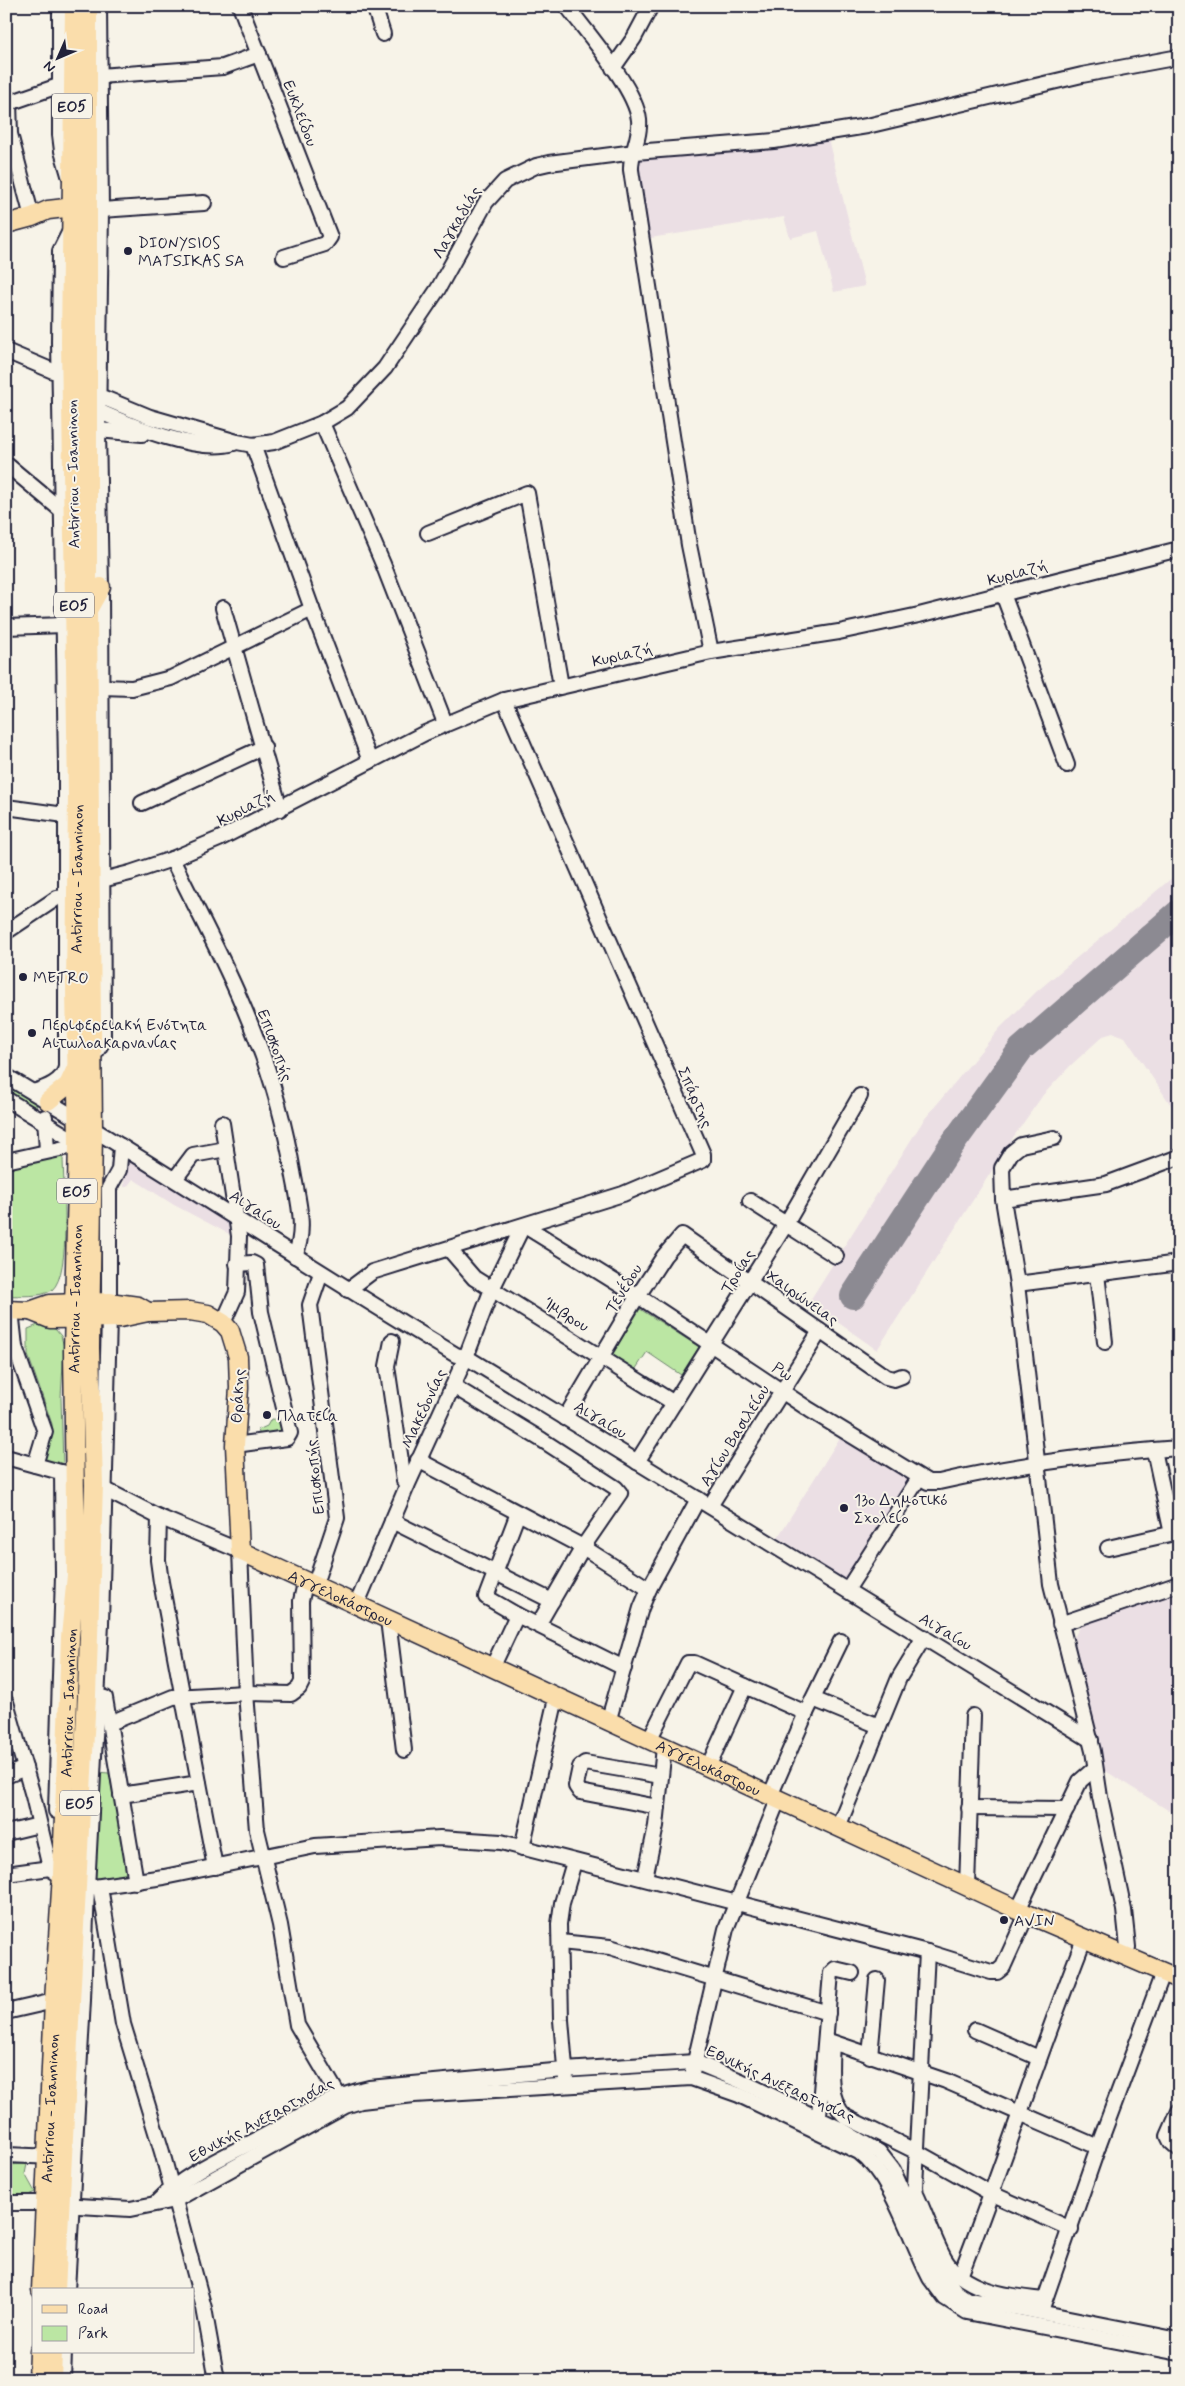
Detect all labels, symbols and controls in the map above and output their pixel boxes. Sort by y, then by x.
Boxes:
north arrow [32,32,82,82]
text: N [40,57,59,76]
street label: Ευκλείδου [277,77,322,150]
road number: ΕΟ5 [52,94,92,118]
street label: Λαγκαδιάς [428,183,487,263]
place label: DIONYSIOS MATSIKAS SA [138,233,245,272]
marker: DIONYSIOS MATSIKAS SA [122,245,134,257]
street label: Antirriou - Ioanninon [62,399,85,549]
street label: Κυριαζή [985,555,1050,592]
road number: ΕΟ5 [54,592,94,618]
street label: Κυριαζή [590,638,655,673]
street label: Κυριαζή [214,785,278,832]
street label: Antirriou - Ioanninon [66,804,89,954]
place label: METRO [33,968,89,989]
marker: METRO [17,971,29,983]
street label: Επισκοπής [252,1007,297,1084]
place label: Περιφερειακή Ενότητα Αιτωλοακαρνανίας [42,1015,207,1054]
marker: Περιφερειακή Ενότητα Αιτωλοακαρνανίας [26,1027,38,1039]
street label: Σπάρτης [672,1064,717,1131]
road number: ΕΟ5 [57,1178,97,1204]
street label: Αιγαίου [225,1186,285,1235]
street label: Antirriou - Ioanninon [64,1224,88,1374]
street label: Τροίας [717,1246,760,1298]
street label: Τενέδου [600,1260,648,1317]
street label: Χαιρώνειας [762,1266,842,1331]
street label: Ίμβρου [540,1293,593,1337]
street label: Ρω [768,1358,797,1387]
street label: Μακεδονίας [397,1366,452,1452]
street label: Θράκης [227,1368,250,1424]
street label: Αγίου Βασιλείου [696,1381,775,1491]
street label: Αιγαίου [570,1396,630,1444]
place label: Πλατεία [277,1406,338,1427]
marker: Πλατεία [261,1409,273,1421]
street label: Επισκοπής [301,1438,330,1515]
place label: 13ο Δημοτικό Σχολείο [854,1490,948,1529]
marker: 13ο Δημοτικό Σχολείο [838,1502,850,1514]
street label: Αγγελοκάστρου [284,1566,396,1632]
street label: Αιγαίου [915,1608,975,1656]
street label: Antirriou - Ioanninon [56,1627,83,1778]
street label: Αγγελοκάστρου [652,1735,764,1802]
road number: ΕΟ5 [60,1790,100,1816]
place label: AVIN [1014,1911,1055,1932]
marker: AVIN [998,1914,1010,1926]
street label: Antirriou - Ioanninon [37,2033,65,2183]
street label: Εθνικής Ανεξαρτησίας [703,2041,858,2128]
street label: Εθνικής Ανεξαρτησίας [186,2073,338,2167]
legend [32,2288,195,2354]
text: Road [78,2300,108,2320]
text: Park [78,2324,108,2344]

